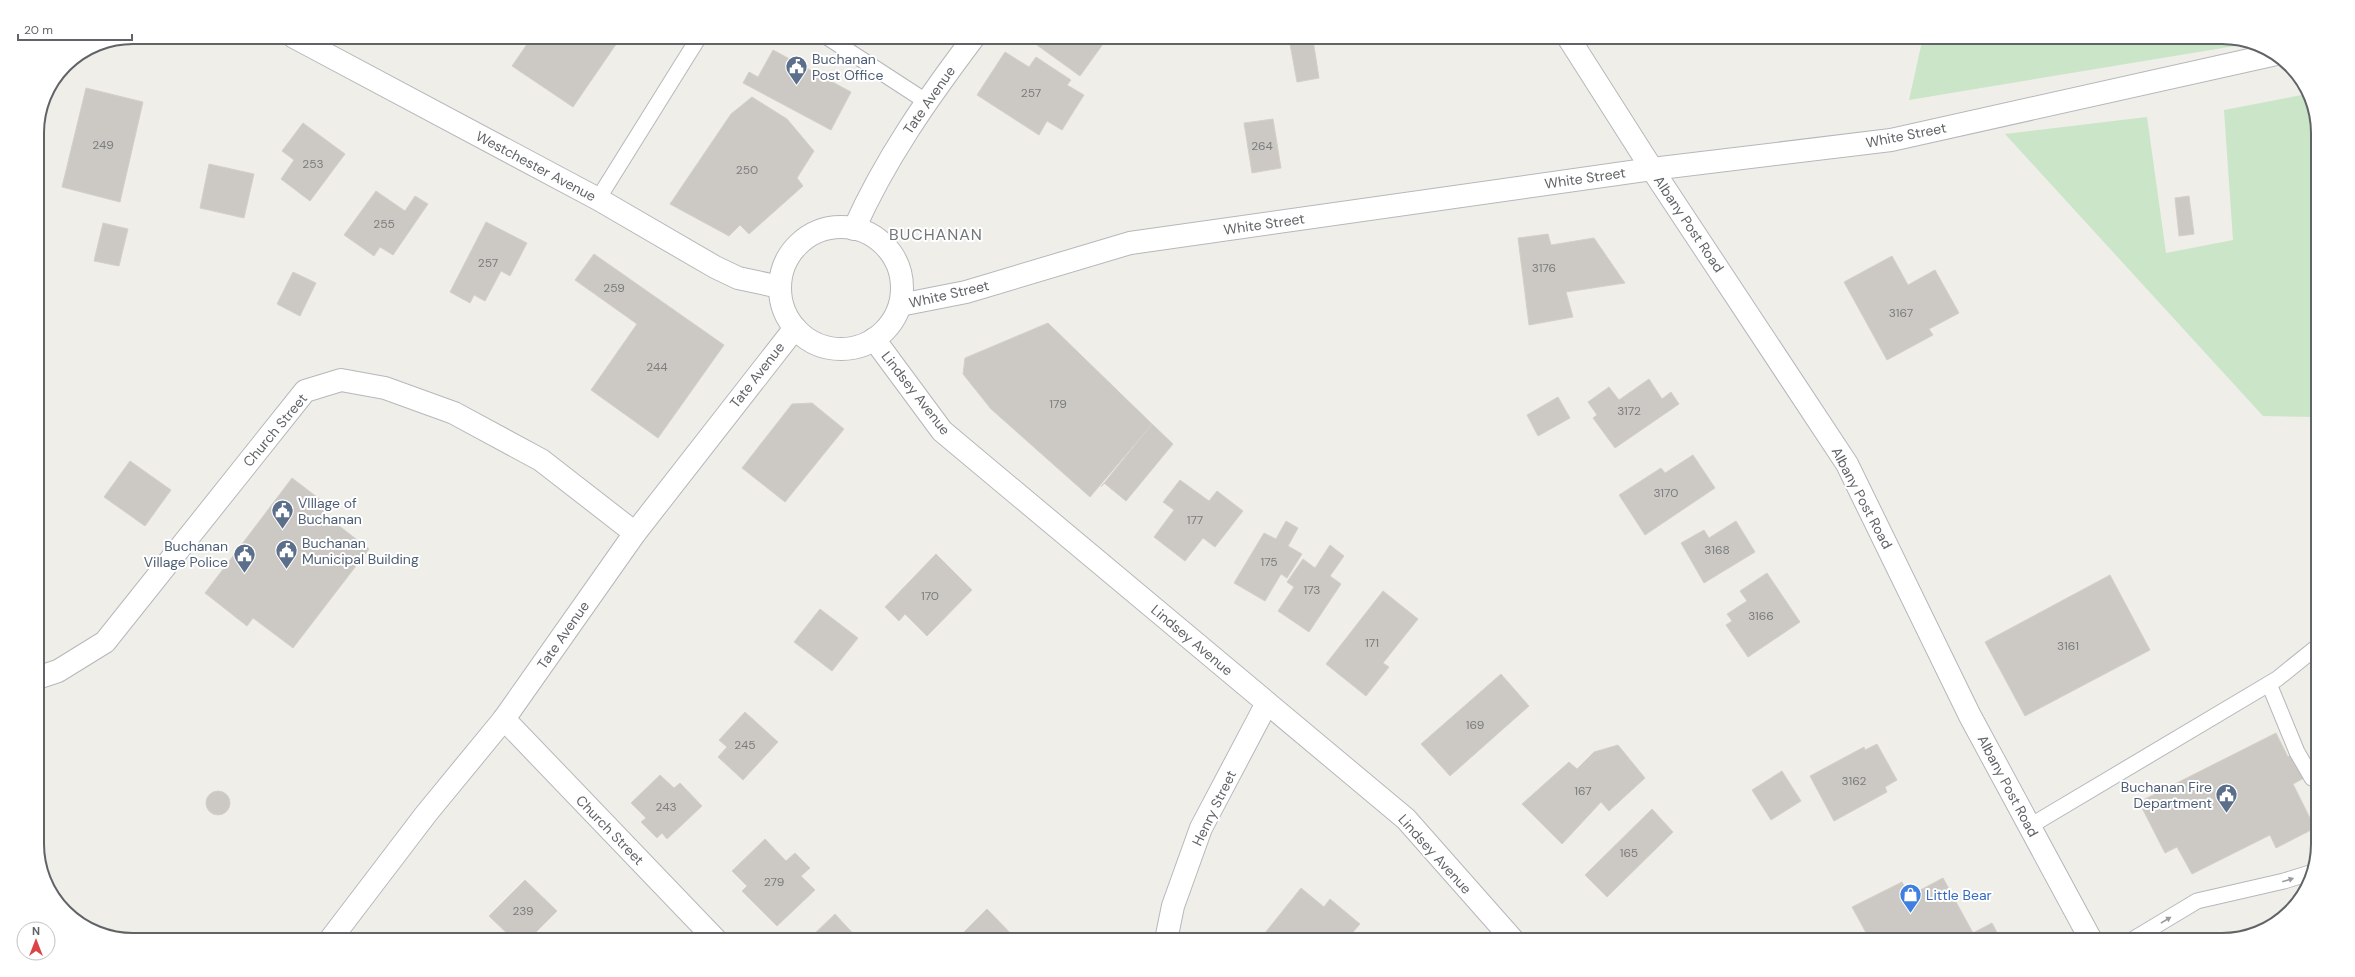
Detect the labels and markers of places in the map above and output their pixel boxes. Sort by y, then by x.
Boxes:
place label: Buchanan Post Office [812,50,883,84]
public building icon: Buchanan Post Office [784,54,810,87]
place label: VIllage of Buchanan [298,494,362,528]
public building icon: VIllage of Buchanan [269,498,295,531]
place label: Buchanan Municipal Building [302,534,419,568]
place label: Buchanan Village Police [144,537,228,571]
public building icon: Buchanan Municipal Building [274,538,300,571]
public building icon: Buchanan Village Police [231,541,257,574]
place label: Buchanan Fire Department [2121,778,2212,812]
public building icon: Buchanan Fire Department [2214,782,2240,815]
shop icon: Little Bear [1897,882,1923,915]
place label: Little Bear [1926,886,1992,904]

